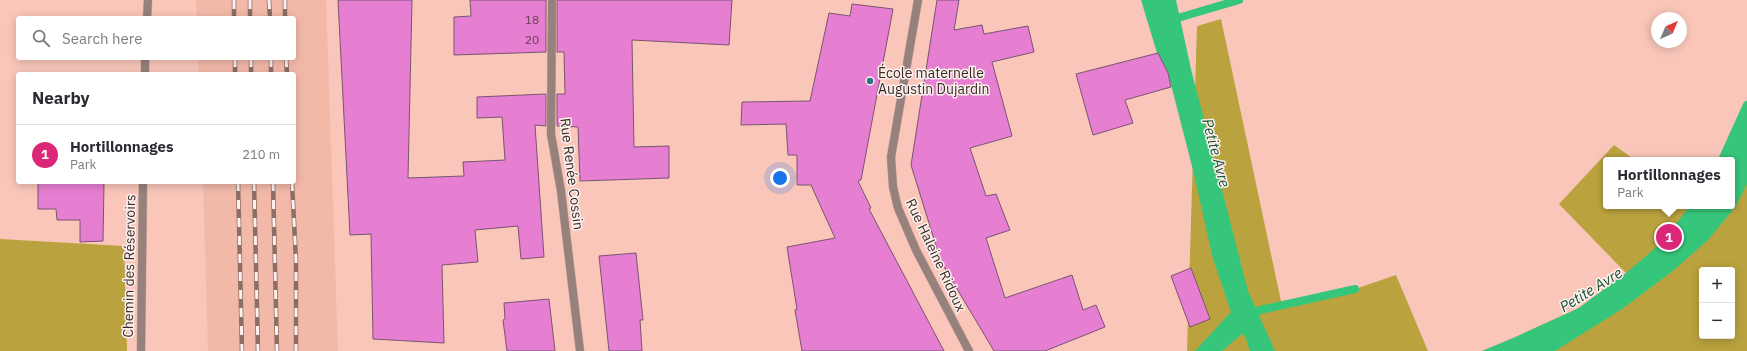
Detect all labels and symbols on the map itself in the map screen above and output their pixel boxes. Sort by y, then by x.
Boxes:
house number: 18 [525,12,539,27]
north arrow [1651,12,1687,48]
house number: 20 [525,32,539,47]
place label: École maternelle Augustin Dujardin [878,63,990,98]
marker: École maternelle Augustin Dujardin [865,76,875,86]
water label: Petite Avre [1198,116,1235,190]
street label: Rue Renée Cossin [556,117,588,231]
your location [770,168,790,188]
street label: Chemin des Réservoirs [119,194,139,338]
street label: Rue Haleine Ridoux [902,196,970,314]
pin: 1 [1656,222,1682,252]
water label: Petite Avre [1556,263,1626,316]

